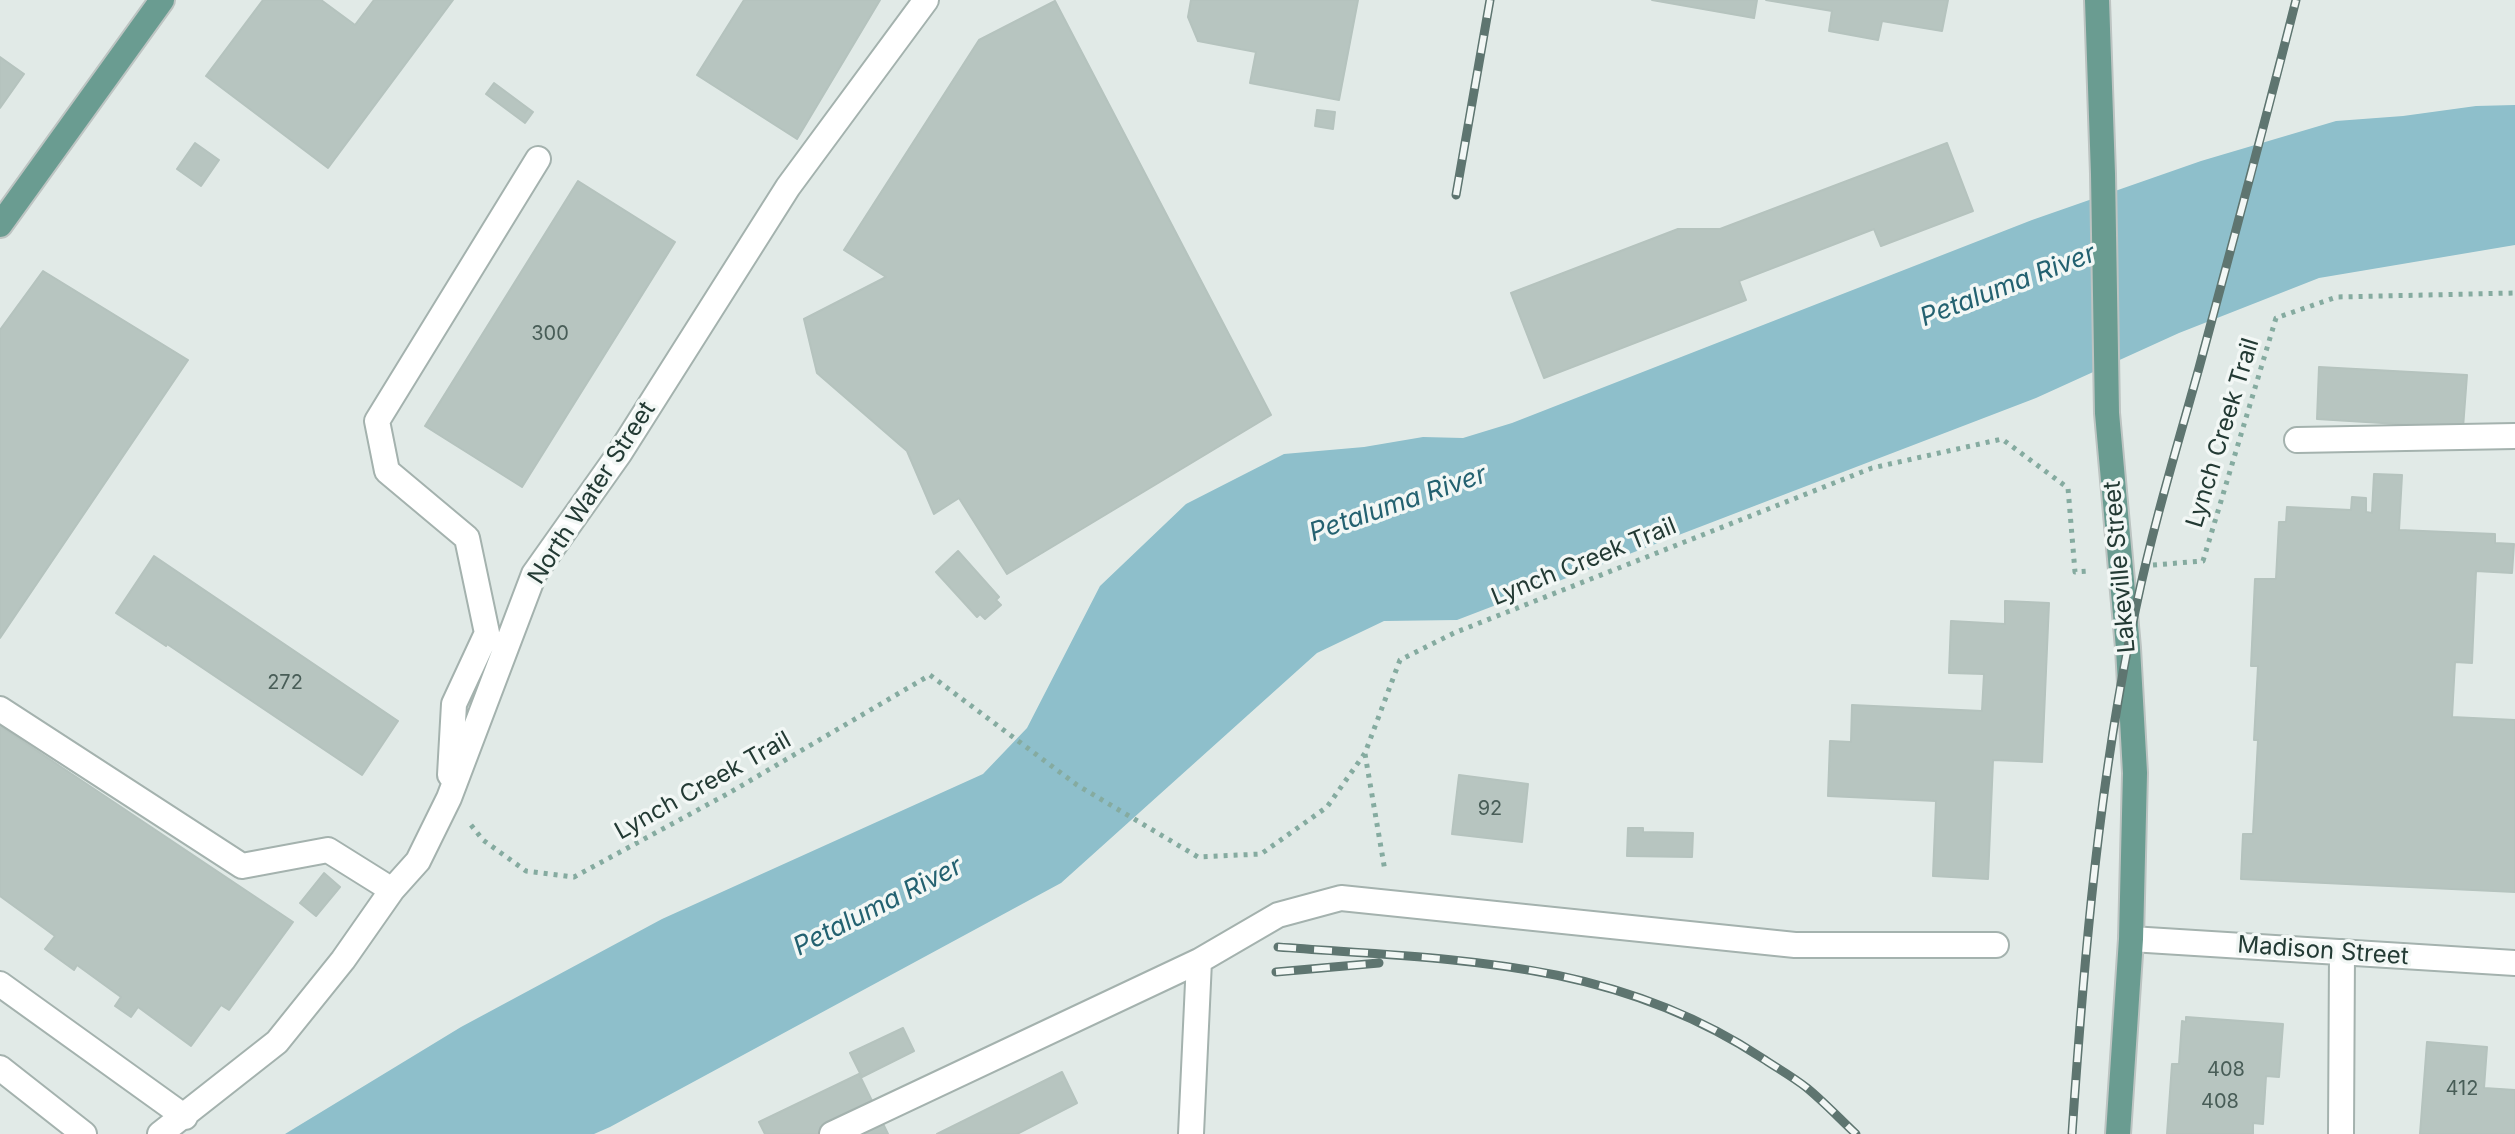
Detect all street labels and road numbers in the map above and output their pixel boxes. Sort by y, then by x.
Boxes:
street label: Lynch Creek Trail [2180,335,2266,531]
street label: North Water Street [522,396,662,590]
street label: Lakeville Street [2098,480,2142,654]
street label: Lynch Creek Trail [1487,512,1681,612]
street label: Lynch Creek Trail [610,726,796,846]
street label: Madison Street [2237,931,2409,971]

